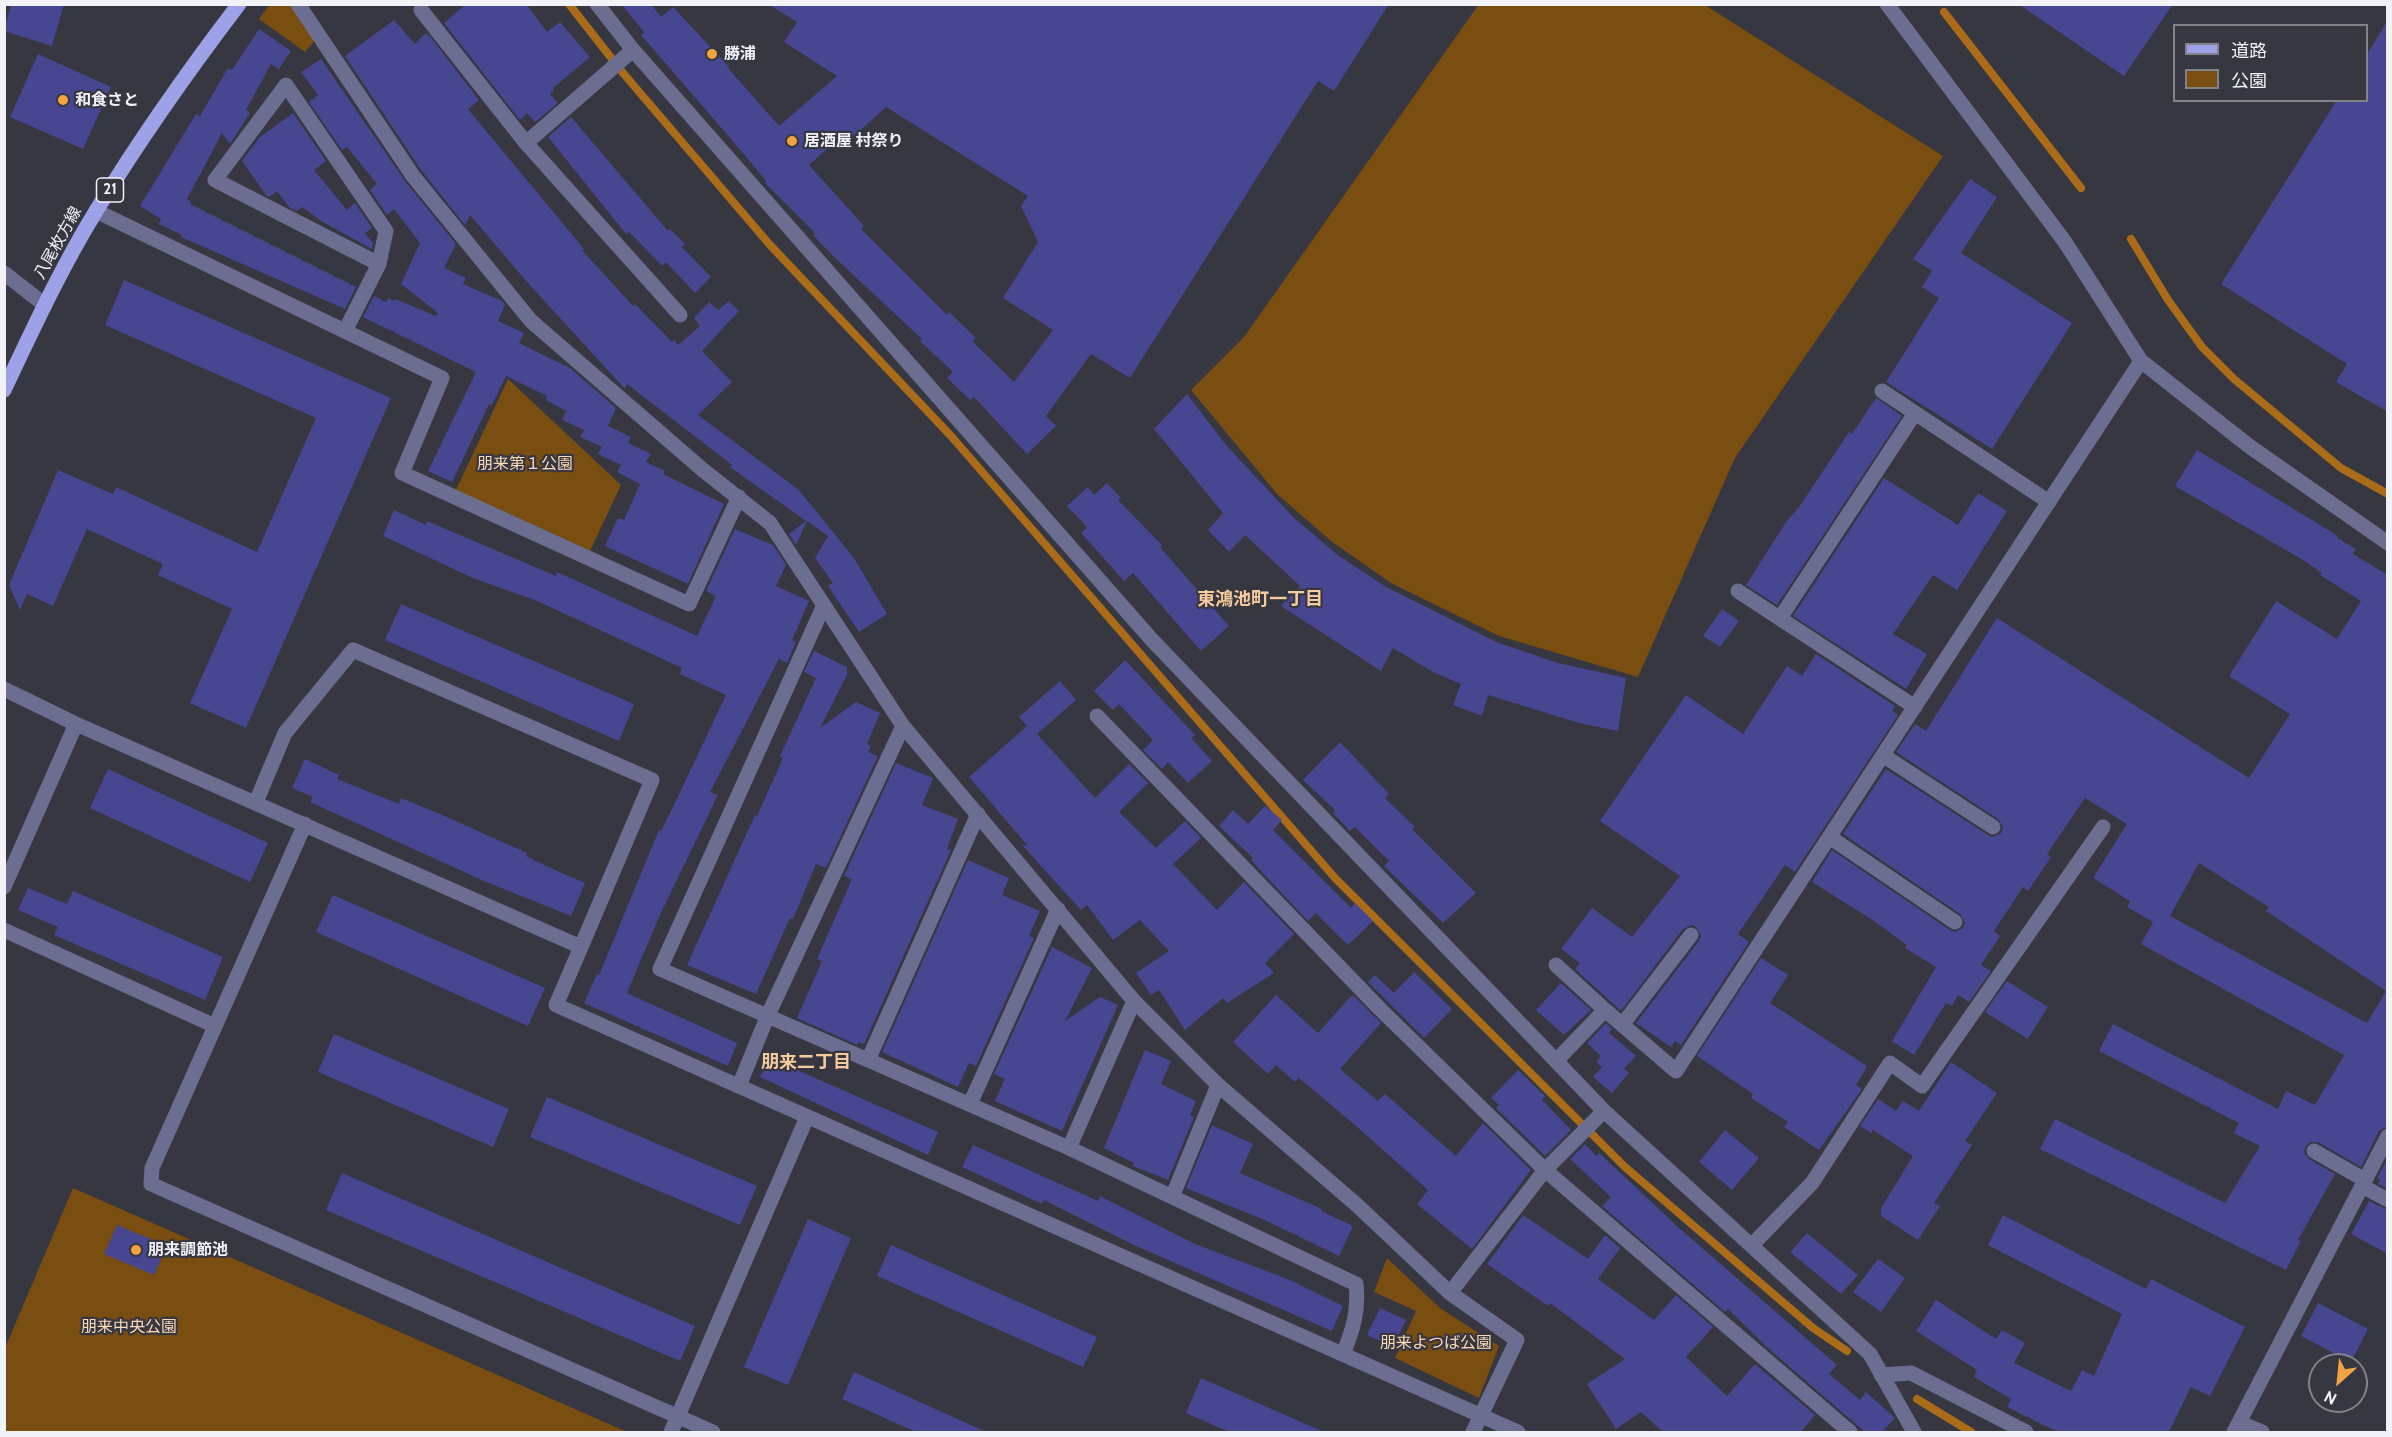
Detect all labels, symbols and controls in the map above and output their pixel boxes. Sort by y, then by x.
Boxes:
legend [2173,24,2368,102]
text: 道路 [2231,40,2267,62]
place label: 勝浦 [724,44,756,64]
marker: 勝浦 [705,47,719,61]
text: 公園 [2231,70,2267,92]
place label: 和食さと [75,90,139,110]
marker: 和食さと [56,93,70,107]
place label: 居酒屋 村祭り [804,131,904,151]
marker: 居酒屋 村祭り [785,134,799,148]
road number: 21 [96,178,124,202]
street label: 八尾枚方線 [30,203,86,283]
park label: 朋来第１公園 [477,454,573,474]
district label: 東鴻池町一丁目 [1197,589,1323,611]
district label: 朋来二丁目 [761,1052,851,1074]
place label: 朋来調節池 [148,1240,228,1260]
marker: 朋来調節池 [129,1243,143,1257]
park label: 朋来中央公園 [81,1317,177,1337]
park label: 朋来よつば公園 [1380,1333,1492,1353]
north arrow [2308,1353,2368,1413]
text: N [2321,1387,2340,1409]

